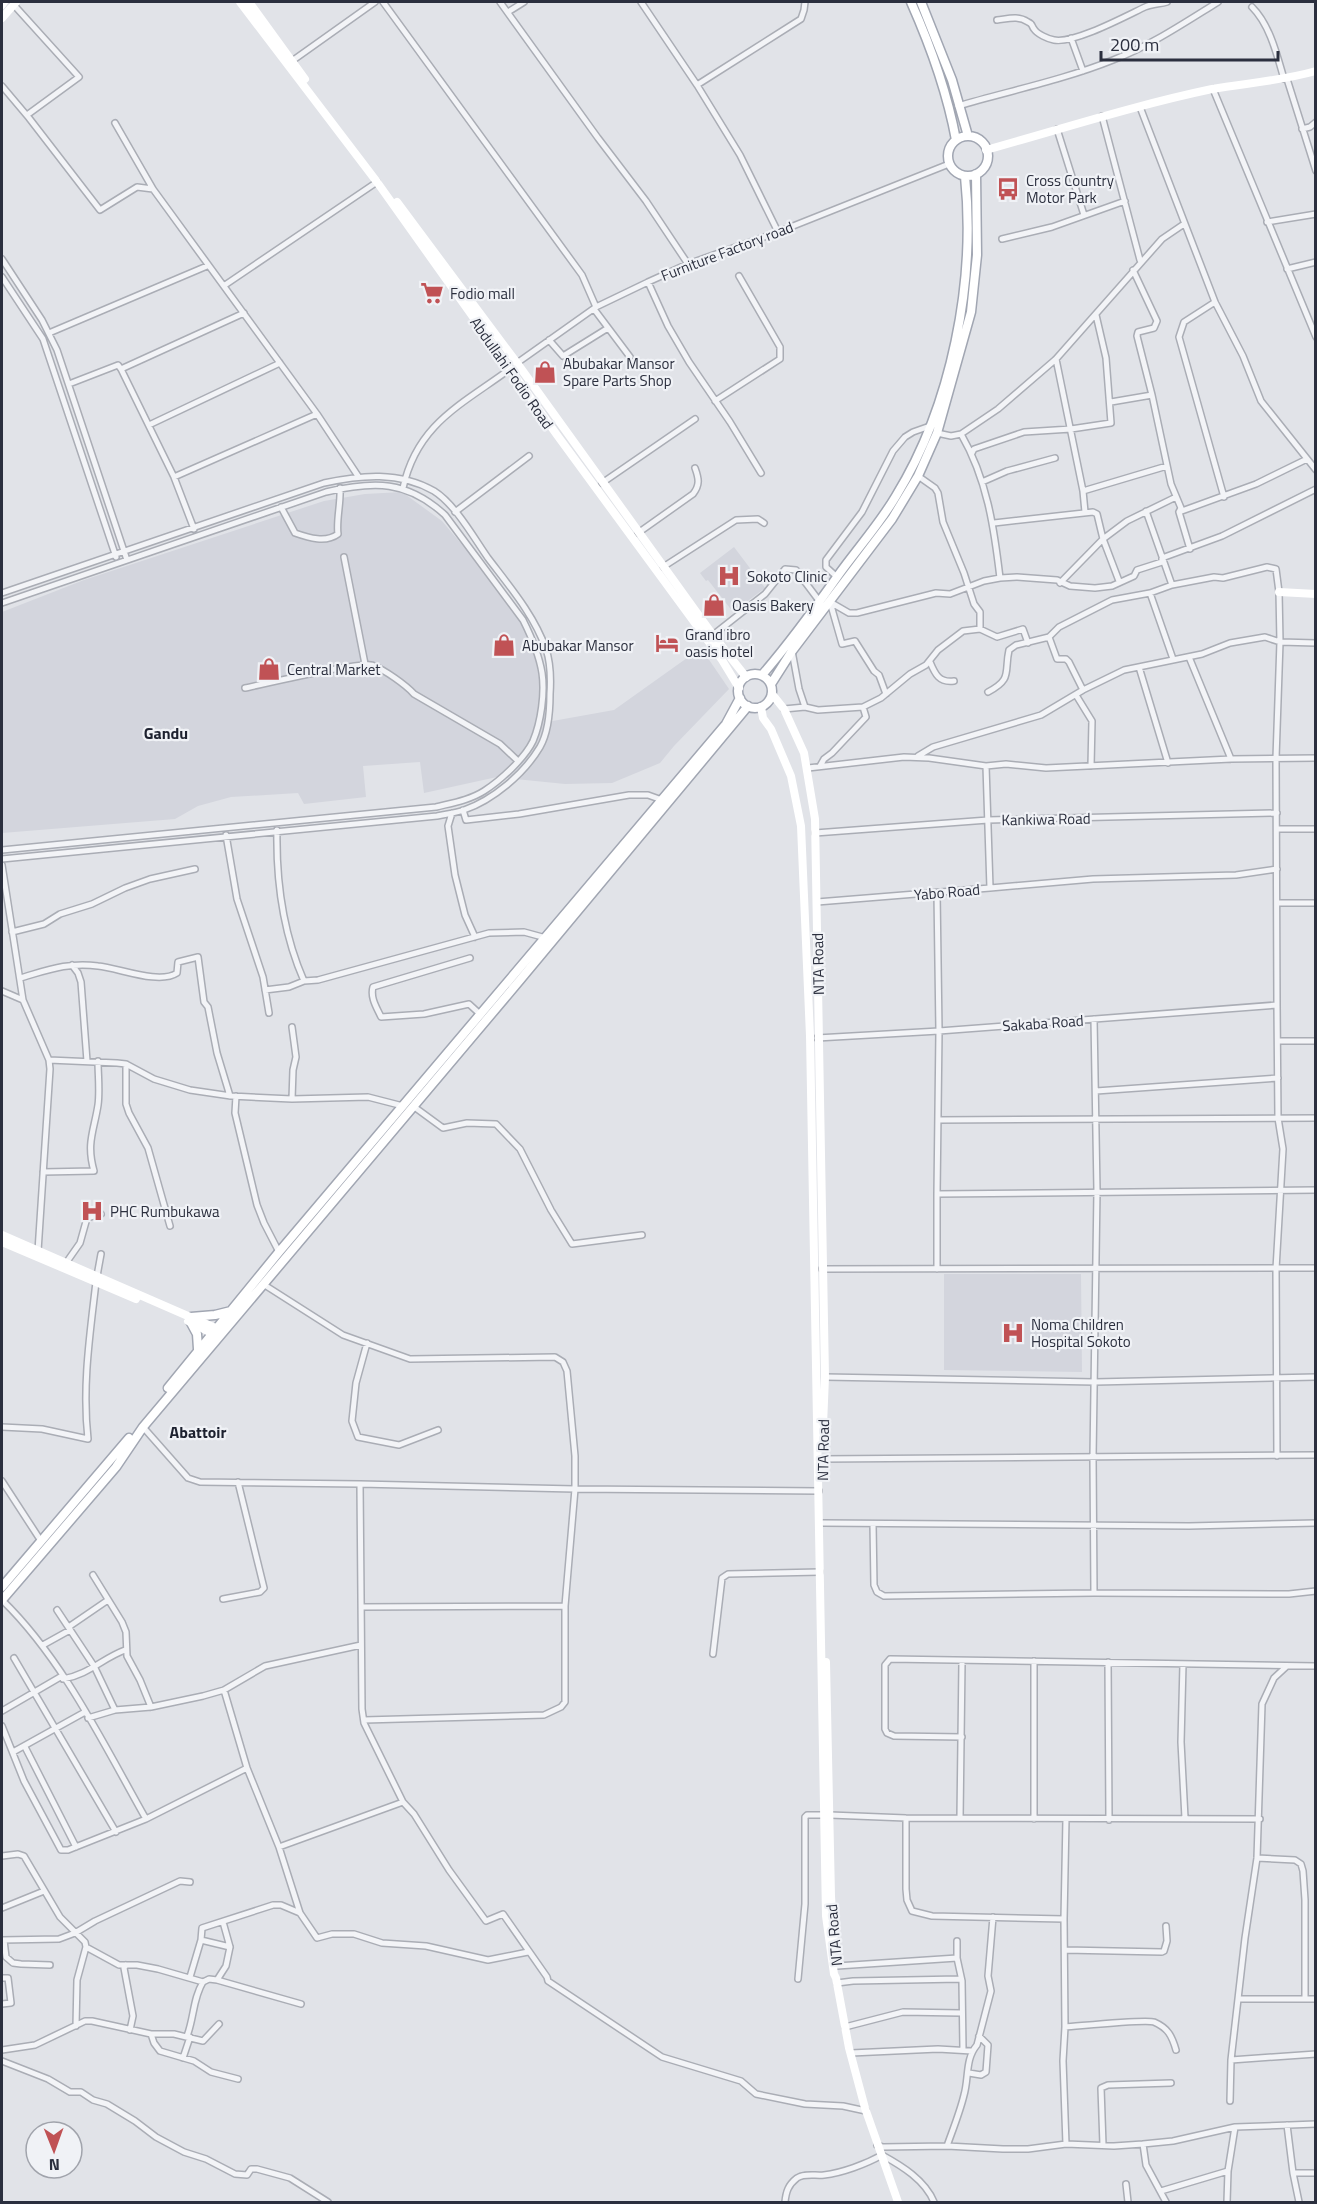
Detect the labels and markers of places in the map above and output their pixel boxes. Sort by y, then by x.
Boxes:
place label: Cross Country Motor Park [1026,169,1114,209]
bus stop icon: Cross Country Motor Park [995,176,1021,202]
supermarket icon: Fodio mall [419,280,445,306]
place label: Fodio mall [450,282,515,305]
place label: Abubakar Mansor Spare Parts Shop [563,352,675,392]
shop icon: Abubakar Mansor Spare Parts Shop [532,359,558,385]
hospital icon: Sokoto Clinic [716,563,742,589]
place label: Sokoto Clinic [747,565,827,588]
shop icon: Oasis Bakery [701,592,727,618]
place label: Oasis Bakery [732,594,814,617]
place label: Grand ibro oasis hotel [685,623,753,663]
hotel icon: Grand ibro oasis hotel [654,630,680,656]
shop icon: Abubakar Mansor [491,632,517,658]
place label: Abubakar Mansor [522,634,634,657]
shop icon: Central Market [256,656,282,682]
place label: Central Market [287,658,381,681]
hospital icon: PHC Rumbukawa [79,1198,105,1224]
place label: PHC Rumbukawa [110,1200,220,1223]
place label: Noma Children Hospital Sokoto [1031,1313,1131,1353]
hospital icon: Noma Children Hospital Sokoto [1000,1320,1026,1346]

